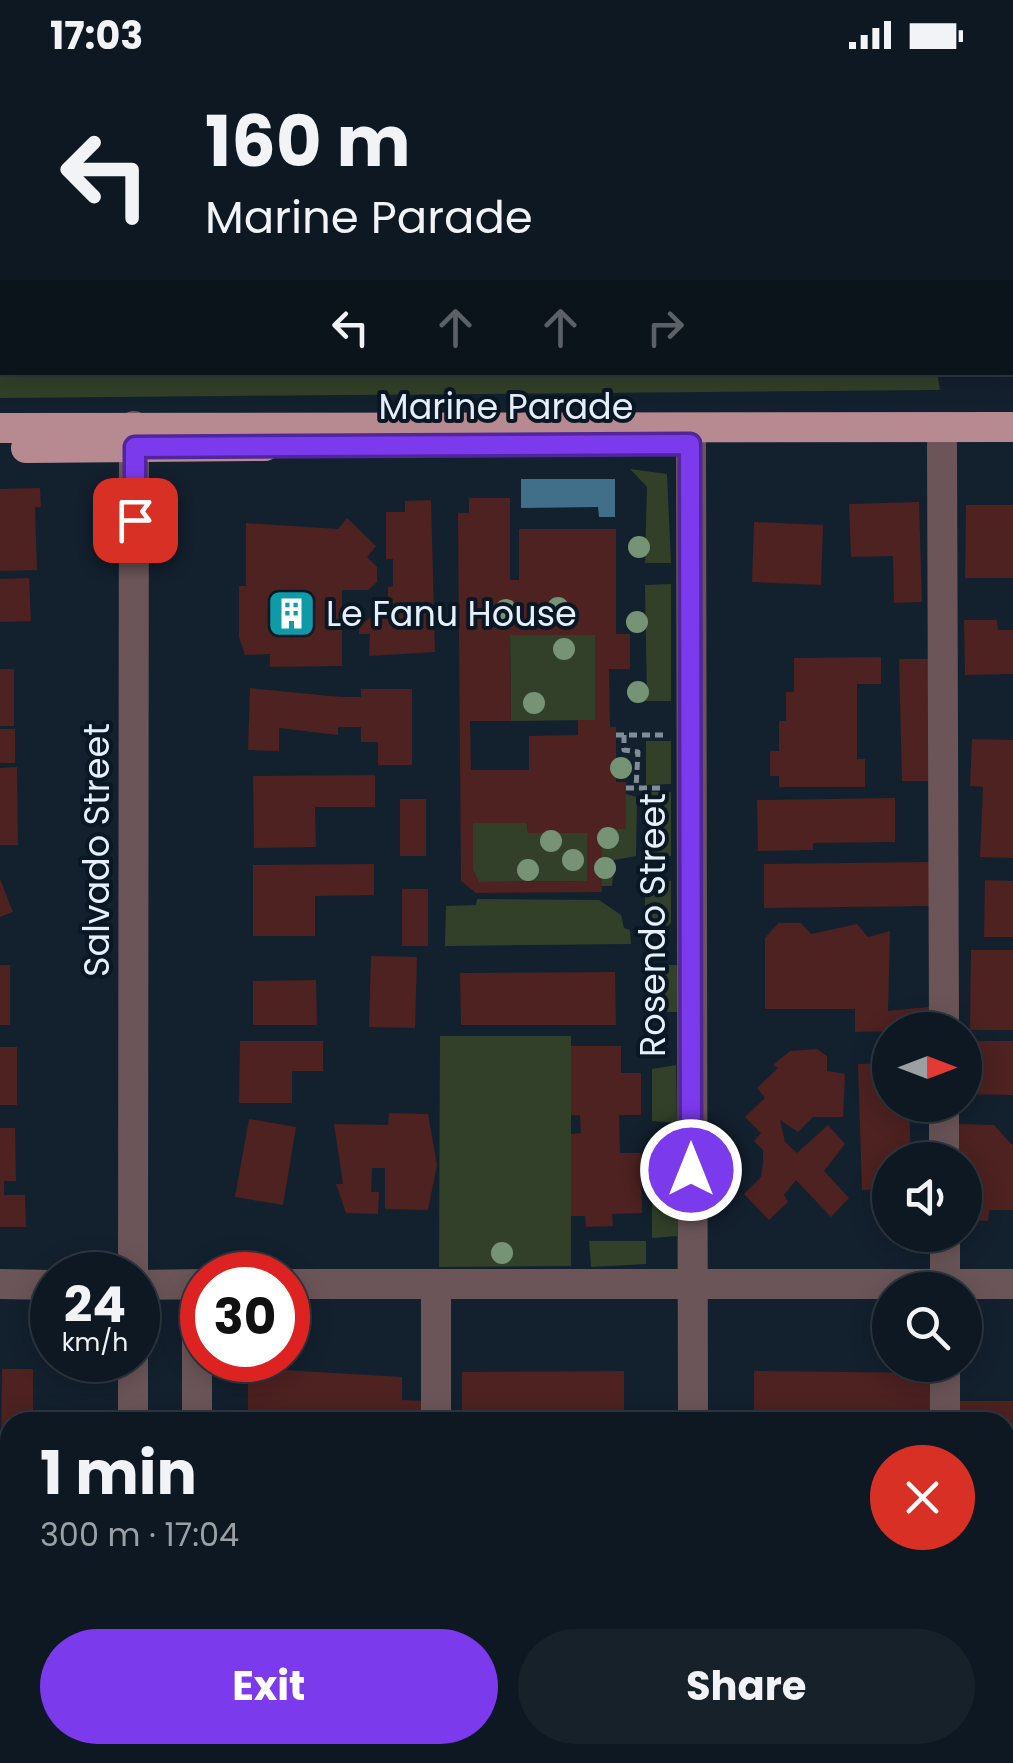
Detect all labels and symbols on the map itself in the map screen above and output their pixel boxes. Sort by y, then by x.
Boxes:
street label: Marine Parade [379,382,633,431]
pin [93,478,178,563]
building icon: Le Fanu House [265,588,317,640]
place label: Le Fanu House [326,589,577,638]
street label: Salvado Street [72,723,121,977]
street label: Rosendo Street [628,793,677,1057]
north arrow [872,1012,982,1122]
position arrow [639,1118,743,1222]
speed limit sign: 30 [180,1252,310,1382]

